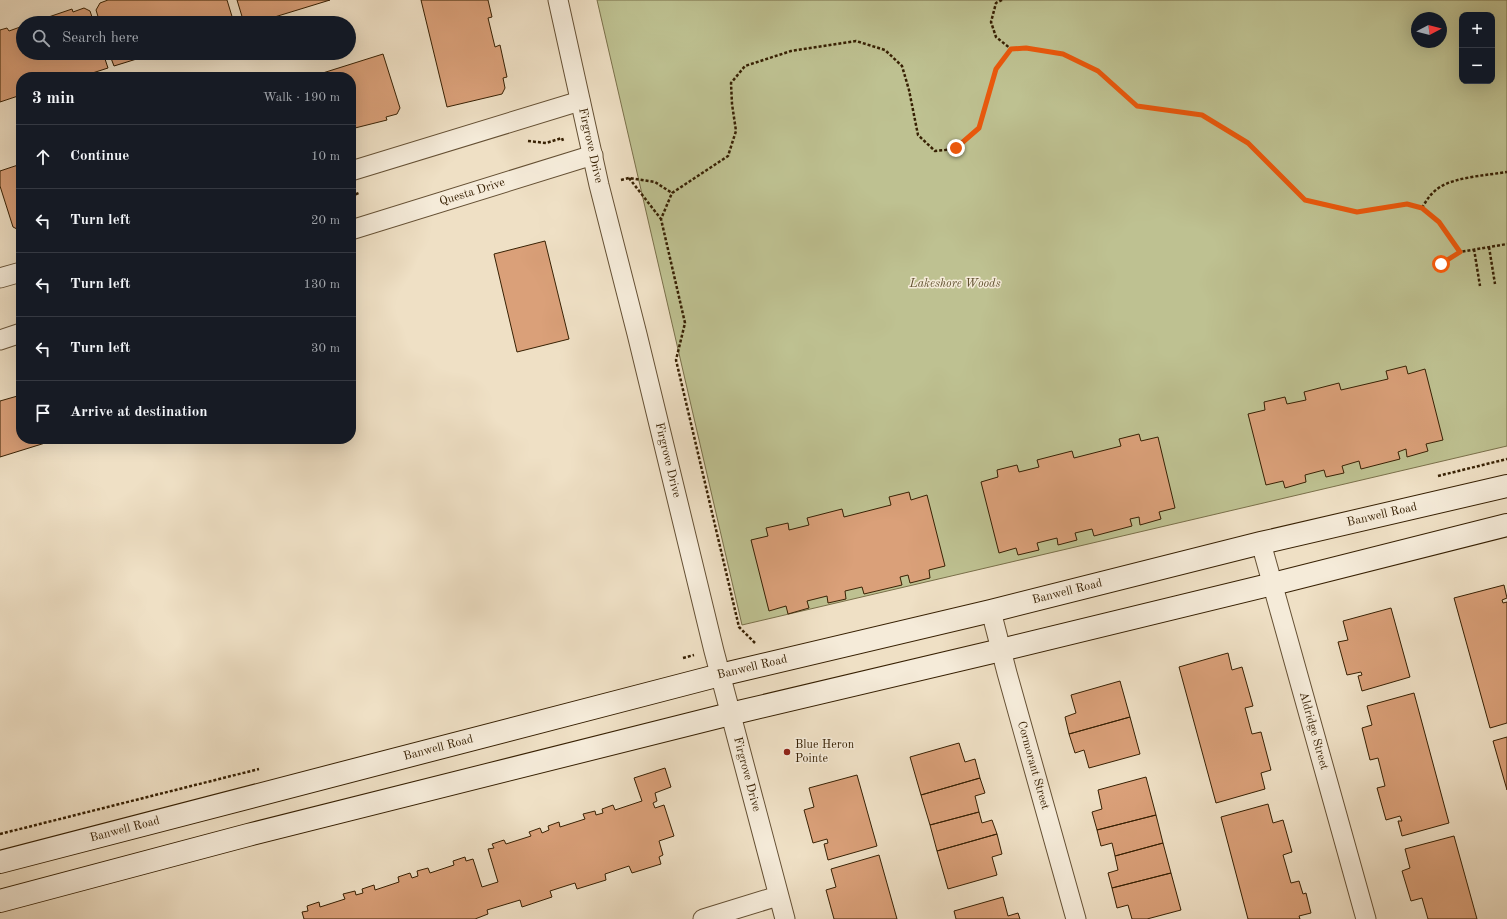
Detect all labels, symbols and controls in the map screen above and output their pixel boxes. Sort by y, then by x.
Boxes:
north arrow [1411,12,1447,48]
map controls [1459,12,1495,84]
button: + [1459,12,1495,48]
search box [16,16,356,60]
icon: search [30,27,52,49]
text: Search here [62,31,139,46]
button: − [1459,48,1495,84]
text: 3 min [32,90,75,107]
text: Walk · 190 m [263,91,340,104]
street label: Firgrove Drive [576,107,605,185]
route end [947,139,965,157]
icon: ahead [32,146,54,168]
text: Continue [70,149,129,164]
text: 10 m [311,150,340,163]
street label: Questa Drive [438,176,507,208]
icon: left [32,210,54,232]
text: Turn left [70,213,130,228]
text: 20 m [311,214,340,227]
route start [1432,255,1450,273]
icon: left [32,274,54,296]
text: Turn left [70,277,130,292]
text: 130 m [303,278,340,291]
park label: Lakeshore Woods [909,278,1001,290]
icon: left [32,338,54,360]
text: Turn left [70,341,130,356]
text: 30 m [311,342,340,355]
icon: arrive [32,402,54,424]
text: Arrive at destination [70,405,208,420]
street label: Firgrove Drive [653,421,683,499]
street label: Banwell Road [1346,501,1418,529]
street label: Banwell Road [1031,577,1103,606]
street label: Banwell Road [716,653,788,681]
street label: Aldridge Street [1297,691,1330,771]
street label: Cormorant Street [1015,720,1051,811]
street label: Banwell Road [402,733,475,763]
street label: Firgrove Drive [731,736,762,813]
place label: Blue Heron Pointe [795,739,855,765]
marker: Blue Heron Pointe [782,747,792,757]
street label: Banwell Road [89,815,161,844]

